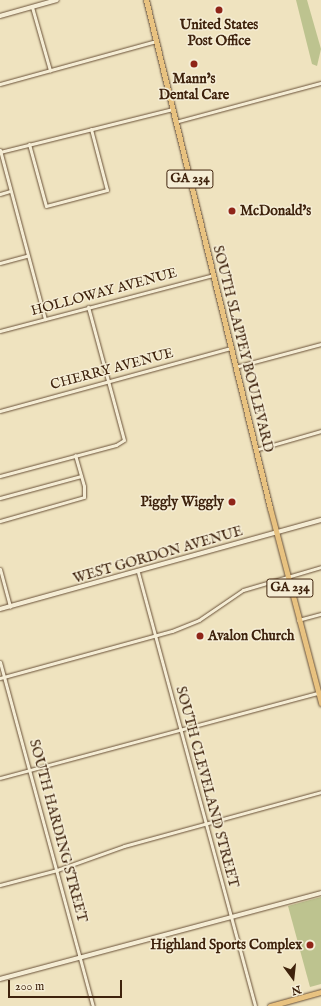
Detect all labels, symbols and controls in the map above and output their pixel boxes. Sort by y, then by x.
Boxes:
marker: United States Post Office [214,5,224,15]
place label: United States Post Office [180,17,258,50]
marker: Mann's Dental Care [189,59,199,69]
place label: Mann's Dental Care [159,71,229,104]
road number: GA 234 [166,168,214,190]
place label: McDonald's [240,203,311,219]
marker: McDonald's [227,206,237,216]
street label: SOUTH SLAPPEY BOULEVARD [209,244,277,454]
street label: HOLLOWAY AVENUE [29,264,179,320]
street label: CHERRY AVENUE [49,344,175,394]
place label: Piggly Wiggly [141,494,224,510]
marker: Piggly Wiggly [227,497,237,507]
street label: WEST GORDON AVENUE [71,523,245,587]
road number: GA 234 [266,577,314,599]
place label: Avalon Church [208,628,294,644]
marker: Avalon Church [195,631,205,641]
street label: SOUTH CLEVELAND STREET [172,685,242,889]
street label: SOUTH HARDING STREET [25,738,91,924]
place label: Highland Sports Complex [150,937,302,953]
marker: Highland Sports Complex [305,940,315,950]
north arrow [273,958,313,998]
scale bar [10,972,124,998]
text: 200 m [15,979,44,994]
text: N [290,982,303,998]

